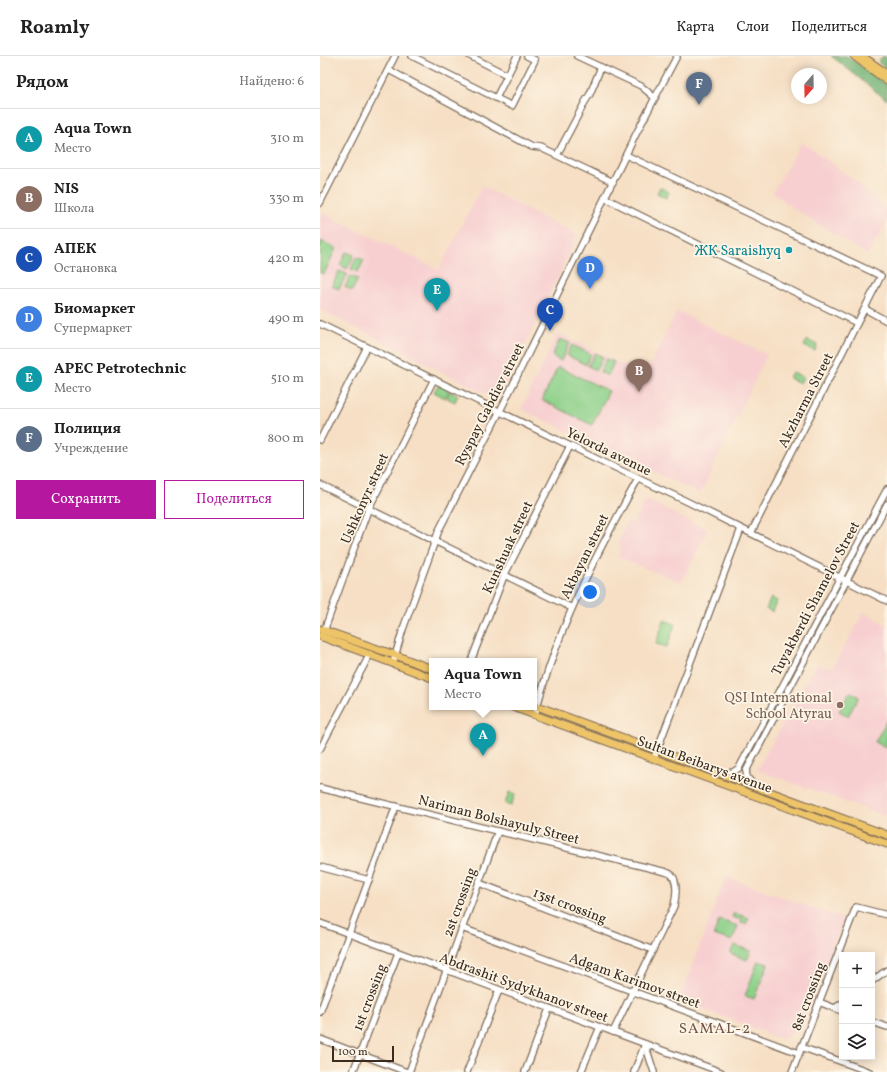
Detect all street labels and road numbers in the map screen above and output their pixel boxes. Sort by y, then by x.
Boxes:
street label: Ryspay Gabdiev street [451,340,530,469]
street label: Akzharma Street [774,350,839,452]
street label: Yelorda avenue [563,423,654,481]
street label: Ushkonyr street [337,450,394,547]
street label: Kunshuak street [479,498,538,597]
street label: Akbayan street [557,511,614,602]
street label: Tuyakberdi Shamelov Street [768,518,865,679]
street label: Sultan Beibarys avenue [634,732,775,799]
street label: Nariman Bolshayuly Street [416,791,581,850]
street label: 2st crossing [439,865,482,940]
street label: 13st crossing [530,884,609,929]
street label: Abdrashit Sydykhanov street [436,949,611,1028]
street label: Adgam Karimov street [567,949,703,1014]
street label: 8st crossing [788,959,831,1034]
street label: 1st crossing [349,961,392,1034]

